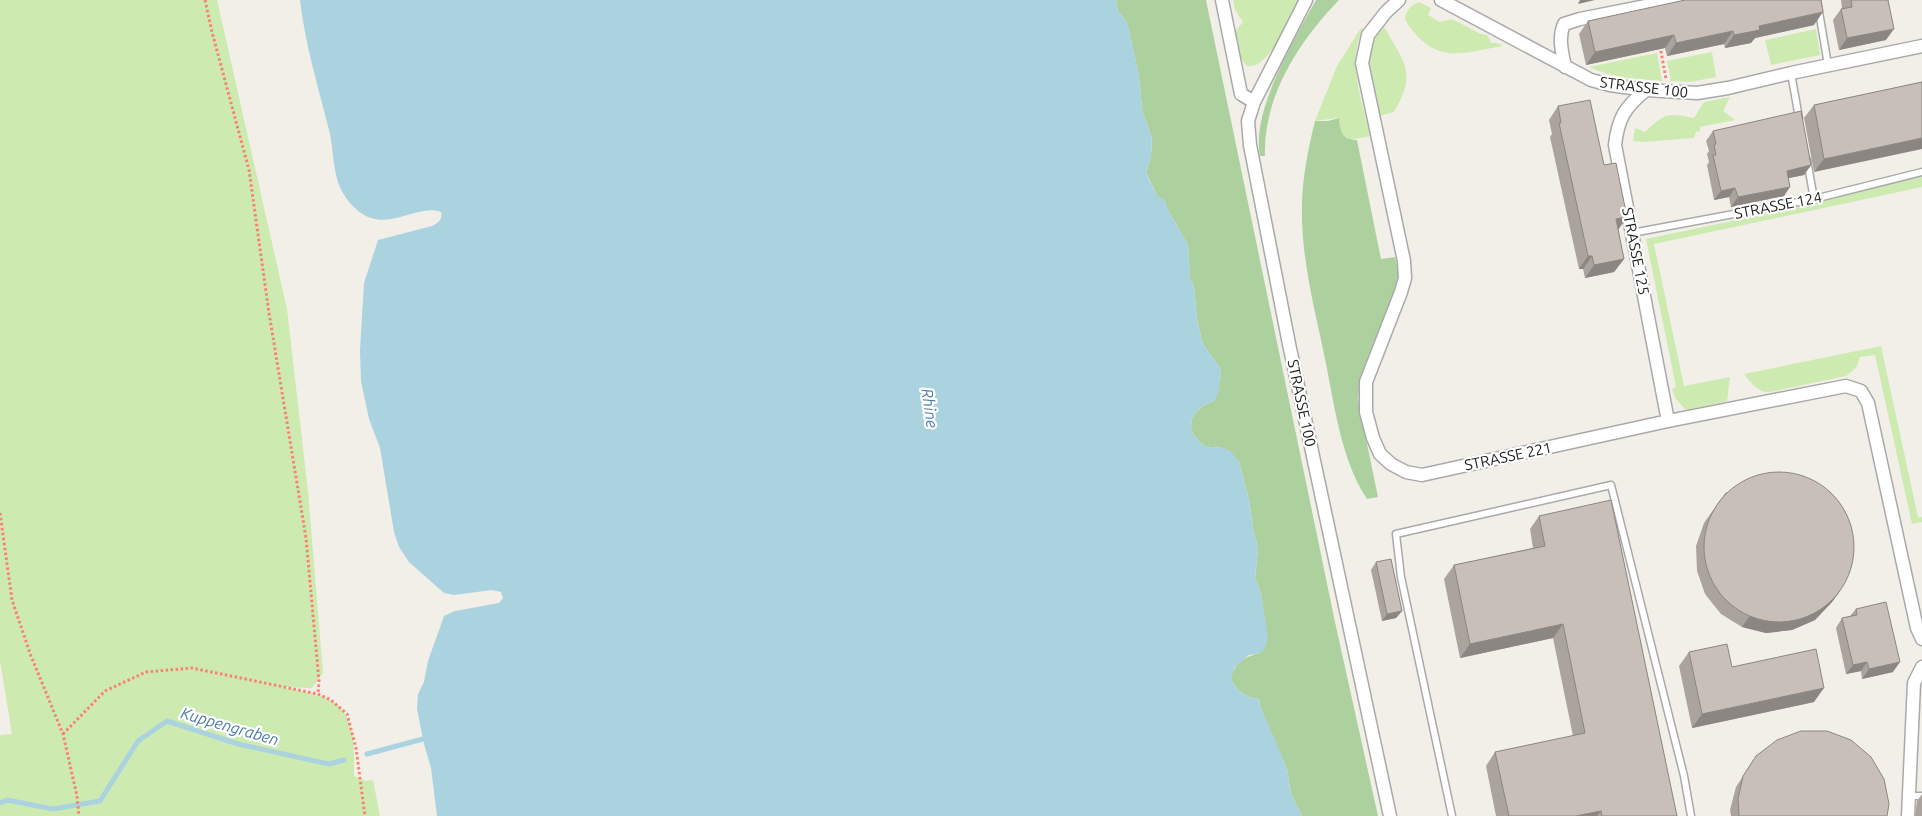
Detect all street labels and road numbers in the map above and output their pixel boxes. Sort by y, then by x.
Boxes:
street label: STRASSE 100 [1599,73,1689,101]
street label: STRASSE 124 [1733,188,1823,222]
street label: STRASSE 125 [1619,206,1653,296]
street label: STRASSE 100 [1284,358,1320,448]
street label: STRASSE 221 [1463,438,1553,474]

